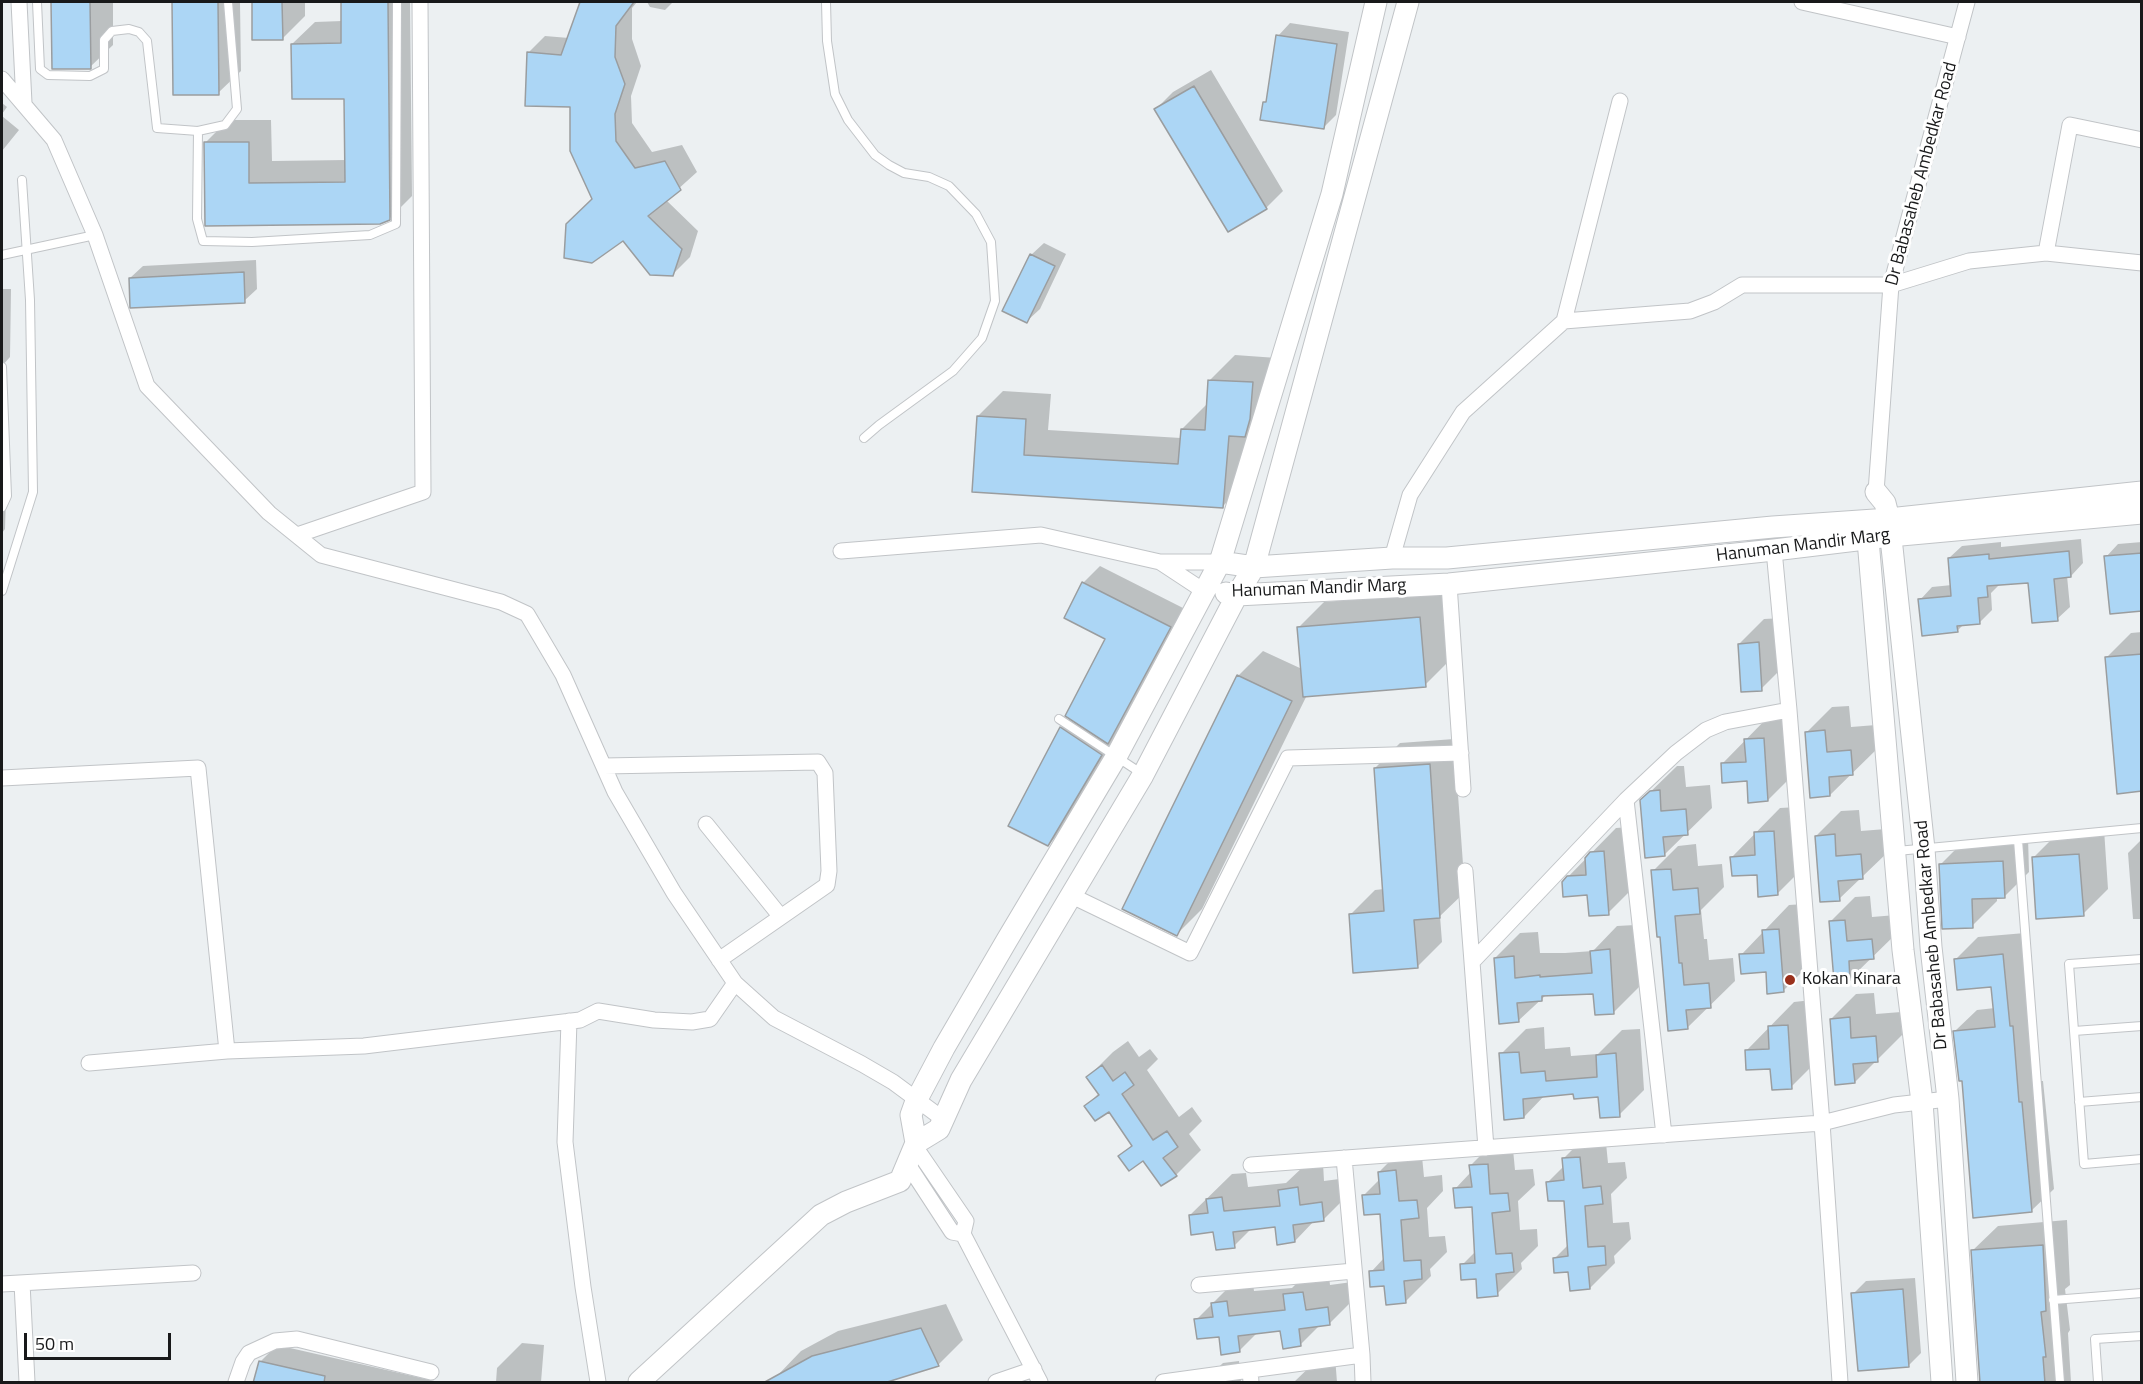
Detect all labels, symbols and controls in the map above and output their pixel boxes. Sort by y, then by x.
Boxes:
street label: Dr Babasaheb Ambedkar Road [1882,60,1962,288]
street label: Hanuman Mandir Marg [1715,525,1891,567]
street label: Hanuman Mandir Marg [1231,575,1407,603]
street label: Dr Babasaheb Ambedkar Road [1911,819,1953,1051]
place label: Kokan Kinara [1802,969,1901,991]
marker: Kokan Kinara [1783,973,1797,987]
scale bar [27,1321,174,1359]
text: 50 m [35,1330,74,1357]

